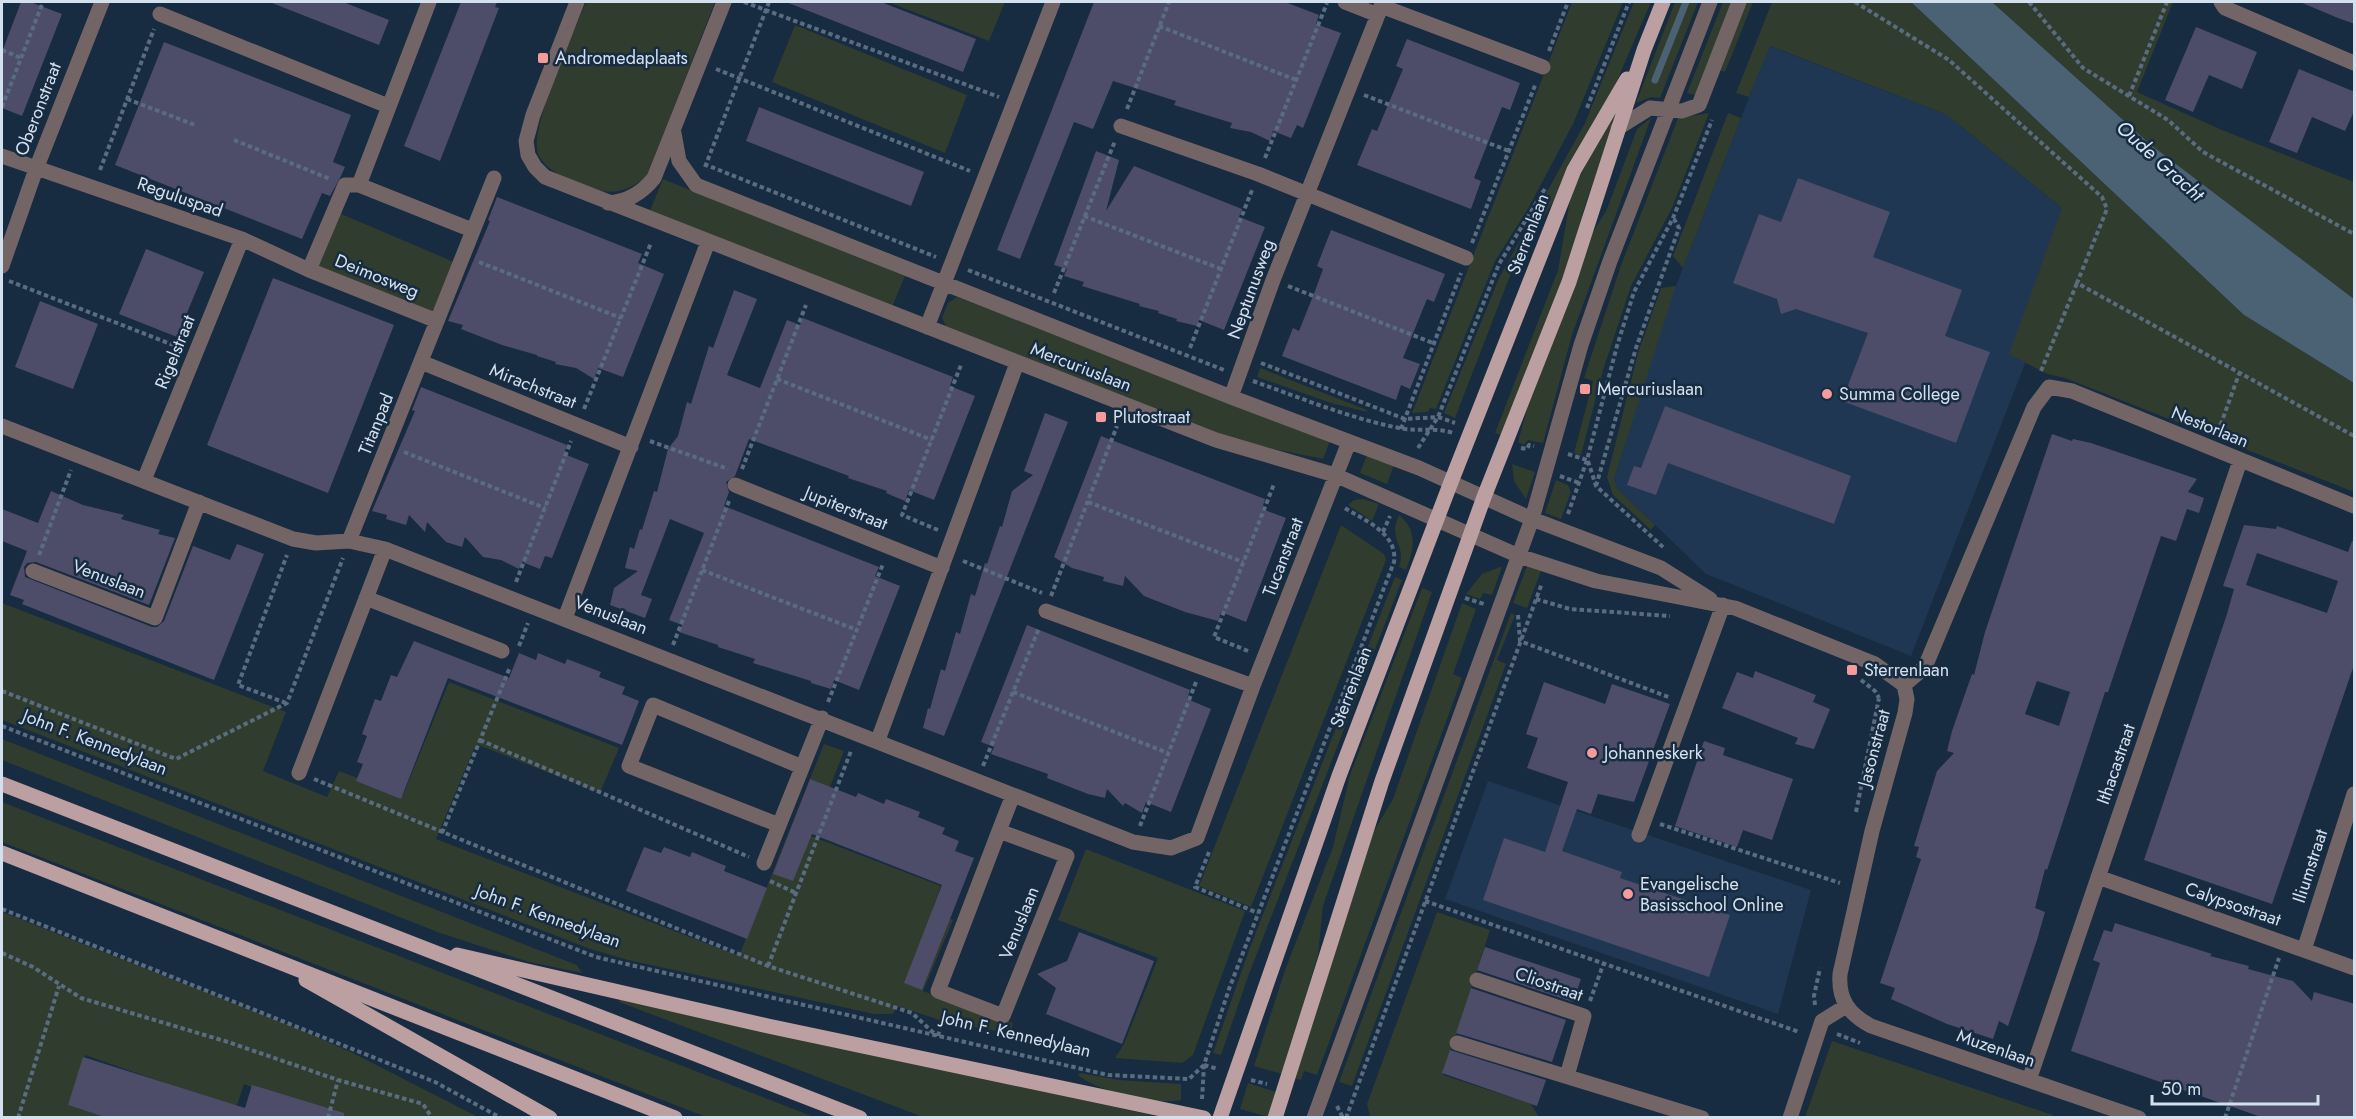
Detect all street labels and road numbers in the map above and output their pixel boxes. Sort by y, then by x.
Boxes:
street label: Oberonstraat [8,58,68,160]
street label: Reguluspad [134,170,226,224]
street label: Sterrenlaan [1501,190,1555,278]
street label: Neptunusweg [1221,235,1281,343]
street label: Deimosweg [331,247,423,305]
street label: Rigelstraat [148,310,202,393]
street label: Mercuriuslaan [1027,336,1135,398]
street label: Mirachstraat [486,357,581,415]
street label: Titanpad [352,389,400,459]
street label: Nestorlaan [2167,400,2253,454]
street label: Jupiterstraat [799,479,892,537]
street label: Tucanstraat [1256,513,1310,600]
street label: Venuslaan [69,553,149,605]
street label: Venuslaan [571,589,651,641]
street label: Sterrenlaan [1324,643,1378,731]
street label: John F. Kennedylaan [17,702,171,782]
street label: Jasonstraat [1851,706,1897,791]
street label: Ithacastraat [2090,720,2142,808]
street label: Iliumstraat [2286,825,2334,906]
street label: Calypsostraat [2182,875,2285,933]
street label: John F. Kennedylaan [470,877,624,954]
street label: Venuslaan [993,883,1045,963]
street label: Cliostraat [1511,960,1587,1008]
street label: John F. Kennedylaan [937,1004,1094,1064]
street label: Muzenlaan [1953,1022,2039,1074]

